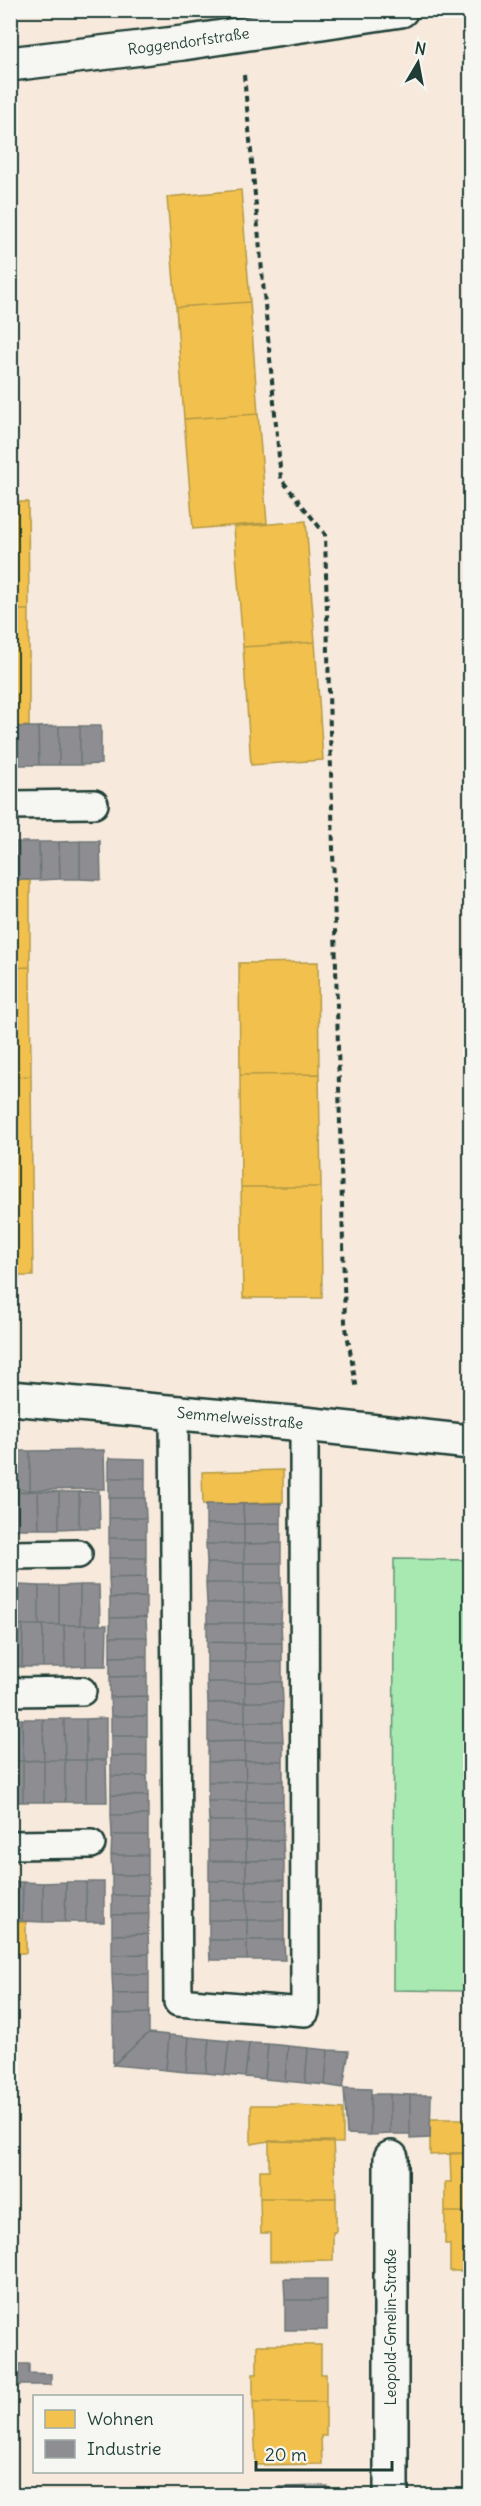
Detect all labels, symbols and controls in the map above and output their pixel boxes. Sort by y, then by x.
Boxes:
street label: Roggendorfstraße [127,23,251,59]
north arrow [388,33,448,93]
text: N [413,37,428,59]
street label: Semmelweisstraße [176,1403,304,1433]
street label: Leopold-Gmelin-Straße [381,2249,400,2405]
legend [33,2395,243,2473]
text: Wohnen [87,2407,154,2430]
scale bar [256,2434,392,2472]
text: Industrie [87,2437,162,2460]
text: 20 m [265,2443,307,2466]

